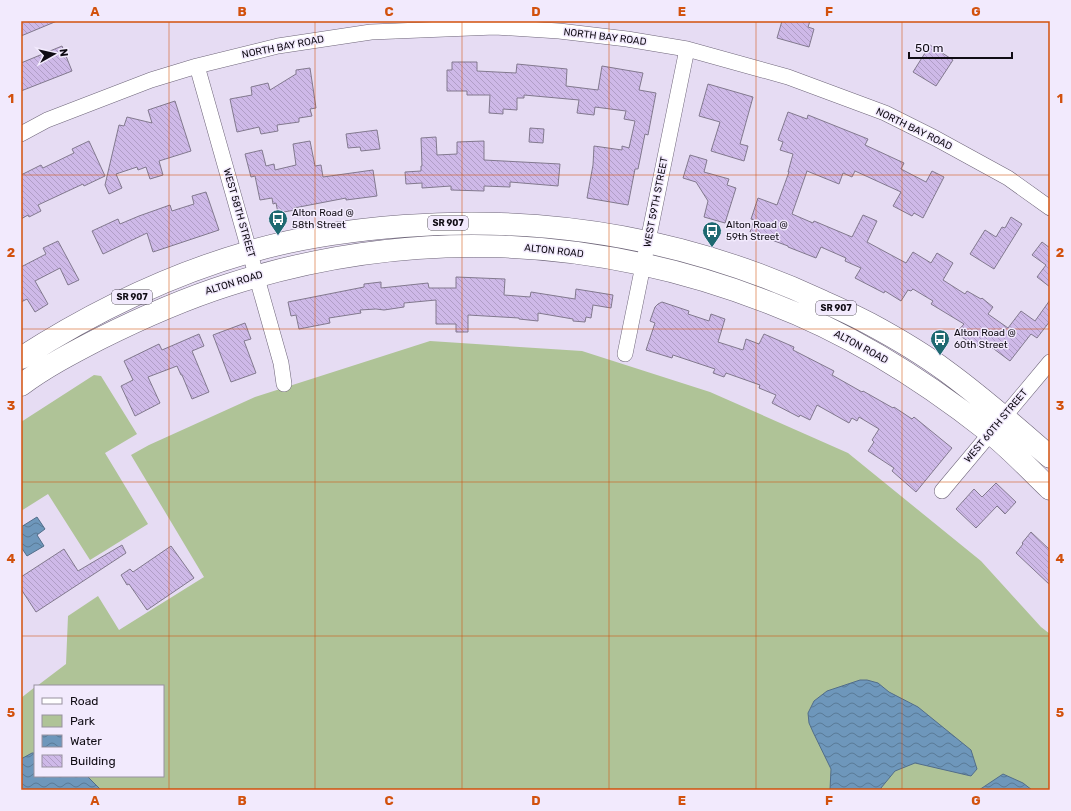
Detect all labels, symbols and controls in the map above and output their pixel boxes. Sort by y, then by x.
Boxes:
text: A [90,4,100,19]
text: B [237,4,247,19]
text: C [384,4,394,19]
text: D [531,4,541,19]
text: E [678,4,686,19]
text: F [825,4,833,19]
text: G [971,4,981,19]
street label: NORTH BAY ROAD [563,26,647,48]
street label: NORTH BAY ROAD [241,33,325,61]
north arrow [34,34,74,74]
scale bar [909,34,1012,60]
text: 50 m [915,41,943,55]
text: N [56,48,70,58]
text: 1 [8,91,14,106]
text: 1 [1057,91,1063,106]
street label: NORTH BAY ROAD [874,105,954,153]
street label: WEST 59TH STREET [641,156,671,248]
street label: WEST 58TH STREET [221,167,258,259]
place label: Alton Road @ 58th Street [292,207,354,231]
bus stop icon: Alton Road @ 58th Street [267,208,289,236]
road number: SR 907 [428,216,468,230]
place label: Alton Road @ 59th Street [726,219,788,243]
bus stop icon: Alton Road @ 59th Street [701,220,723,248]
street label: ALTON ROAD [524,242,584,260]
text: 2 [7,245,15,260]
text: 2 [1056,245,1064,260]
street label: ALTON ROAD [204,269,264,297]
road number: SR 907 [112,290,152,304]
road number: SR 907 [816,301,856,315]
place label: Alton Road @ 60th Street [954,327,1016,351]
street label: ALTON ROAD [832,328,890,366]
bus stop icon: Alton Road @ 60th Street [929,328,951,356]
street label: WEST 60TH STREET [962,387,1030,465]
text: 3 [7,398,16,413]
text: 3 [1056,398,1065,413]
text: 4 [7,551,16,566]
text: 4 [1056,551,1065,566]
legend [34,685,164,777]
text: Road [70,694,98,708]
text: 5 [7,705,15,720]
text: 5 [1056,705,1064,720]
text: Park [70,714,96,728]
text: Water [70,734,102,748]
text: Building [70,754,116,768]
text: A [90,793,100,808]
text: B [237,793,247,808]
text: C [384,793,394,808]
text: D [531,793,541,808]
text: E [678,793,686,808]
text: F [825,793,833,808]
text: G [971,793,981,808]

